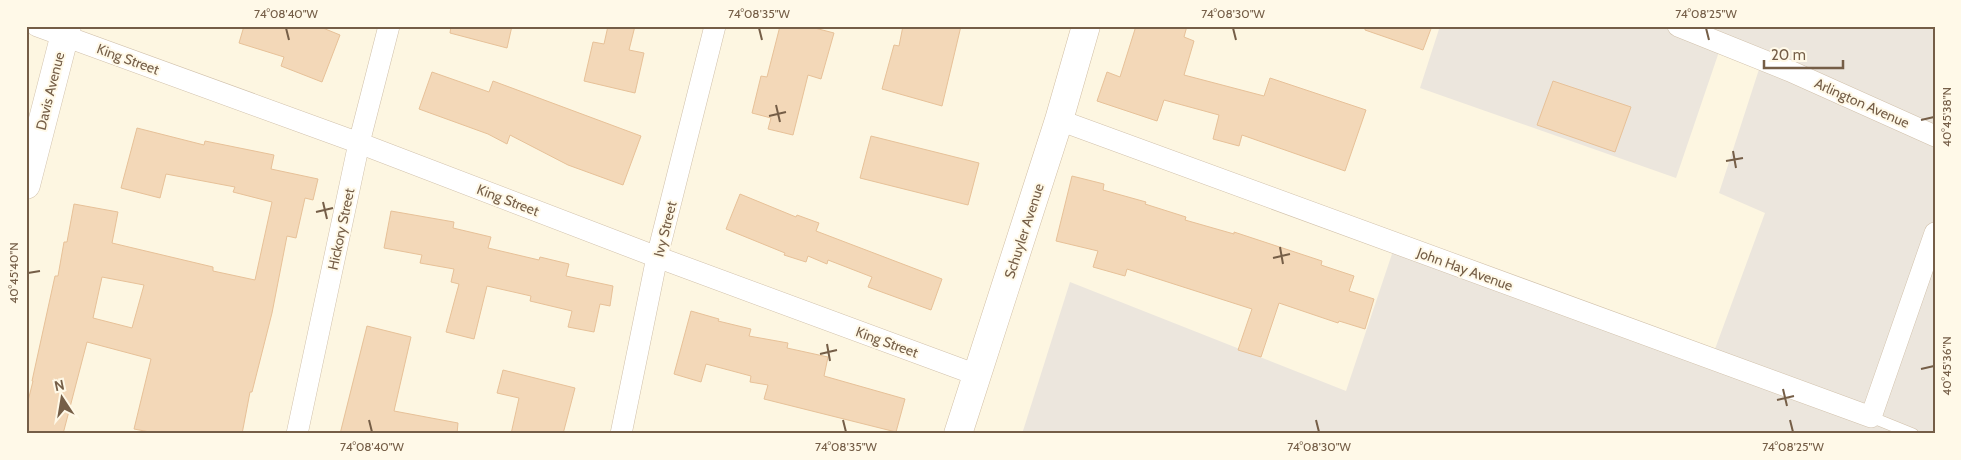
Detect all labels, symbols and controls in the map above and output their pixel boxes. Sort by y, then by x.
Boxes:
text: 74°08'40"W [254,6,319,21]
text: 74°08'35"W [728,6,791,21]
text: 74°08'30"W [1201,6,1265,21]
text: 74°08'25"W [1675,6,1737,21]
scale bar [1764,38,1842,70]
street label: King Street [94,39,162,79]
text: 20 m [1771,46,1806,64]
street label: Davis Avenue [32,50,68,132]
street label: Arlington Avenue [1812,74,1912,132]
text: 40°45'38"N [1939,87,1954,147]
street label: King Street [474,180,542,220]
street label: Schuyler Avenue [1000,181,1048,281]
street label: Hickory Street [324,186,359,272]
street label: Ivy Street [649,199,681,259]
text: 40°45'40"N [6,242,21,304]
street label: John Hay Avenue [1414,243,1515,295]
street label: King Street [853,322,921,362]
text: 40°45'36"N [1939,336,1954,396]
north arrow [38,372,88,422]
text: N [53,375,66,395]
text: 74°08'40"W [340,439,405,454]
text: 74°08'35"W [815,439,878,454]
text: 74°08'30"W [1287,439,1351,454]
text: 74°08'25"W [1762,439,1824,454]

